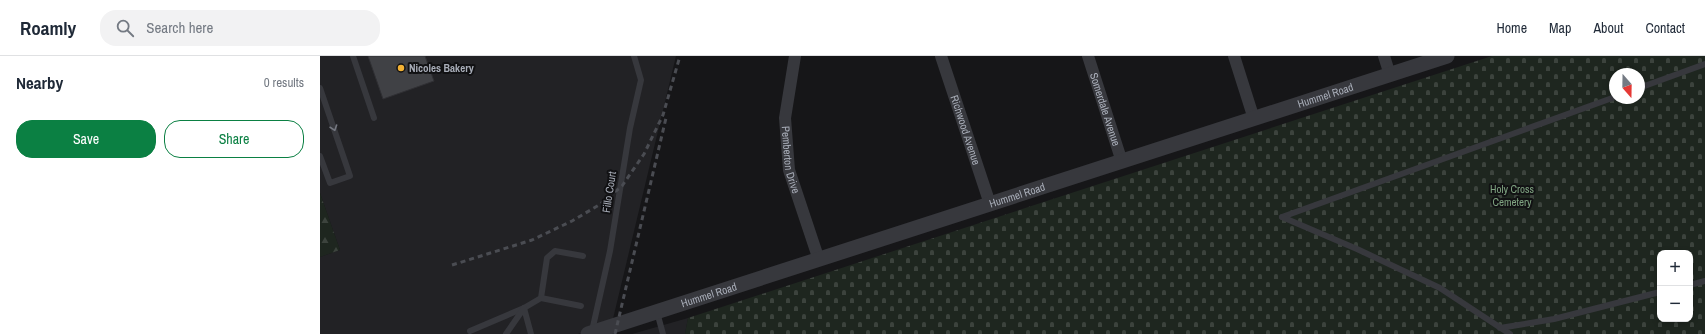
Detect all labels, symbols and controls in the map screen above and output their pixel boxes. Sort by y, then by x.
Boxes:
search box [100,10,380,46]
text: Roamly [20,15,76,41]
icon: search [114,17,136,39]
text: Search here [146,17,213,38]
text: Home [1496,19,1527,37]
text: Map [1549,19,1571,37]
text: About [1593,19,1623,37]
text: Contact [1645,19,1685,37]
place label: Nicoles Bakery [409,61,474,75]
marker: Nicoles Bakery [396,63,406,73]
north arrow [1609,68,1645,104]
text: Nearby [16,71,63,94]
street label: Somerdale Avenue [1087,71,1123,148]
text: 0 results [264,74,304,91]
street label: Hummel Road [1296,80,1355,111]
street label: Richwood Avenue [947,93,984,167]
button: Save [16,120,156,158]
button: Share [164,120,304,158]
one-way arrow [329,125,337,132]
street label: Pemberton Drive [779,125,803,195]
street label: Fillo Court [599,170,619,214]
street label: Hummel Road [987,180,1047,211]
park label: Holy Cross Cemetery [1490,182,1535,209]
map controls [1657,250,1693,322]
button: + [1657,250,1693,286]
street label: Hummel Road [679,279,738,310]
button: − [1657,286,1693,322]

